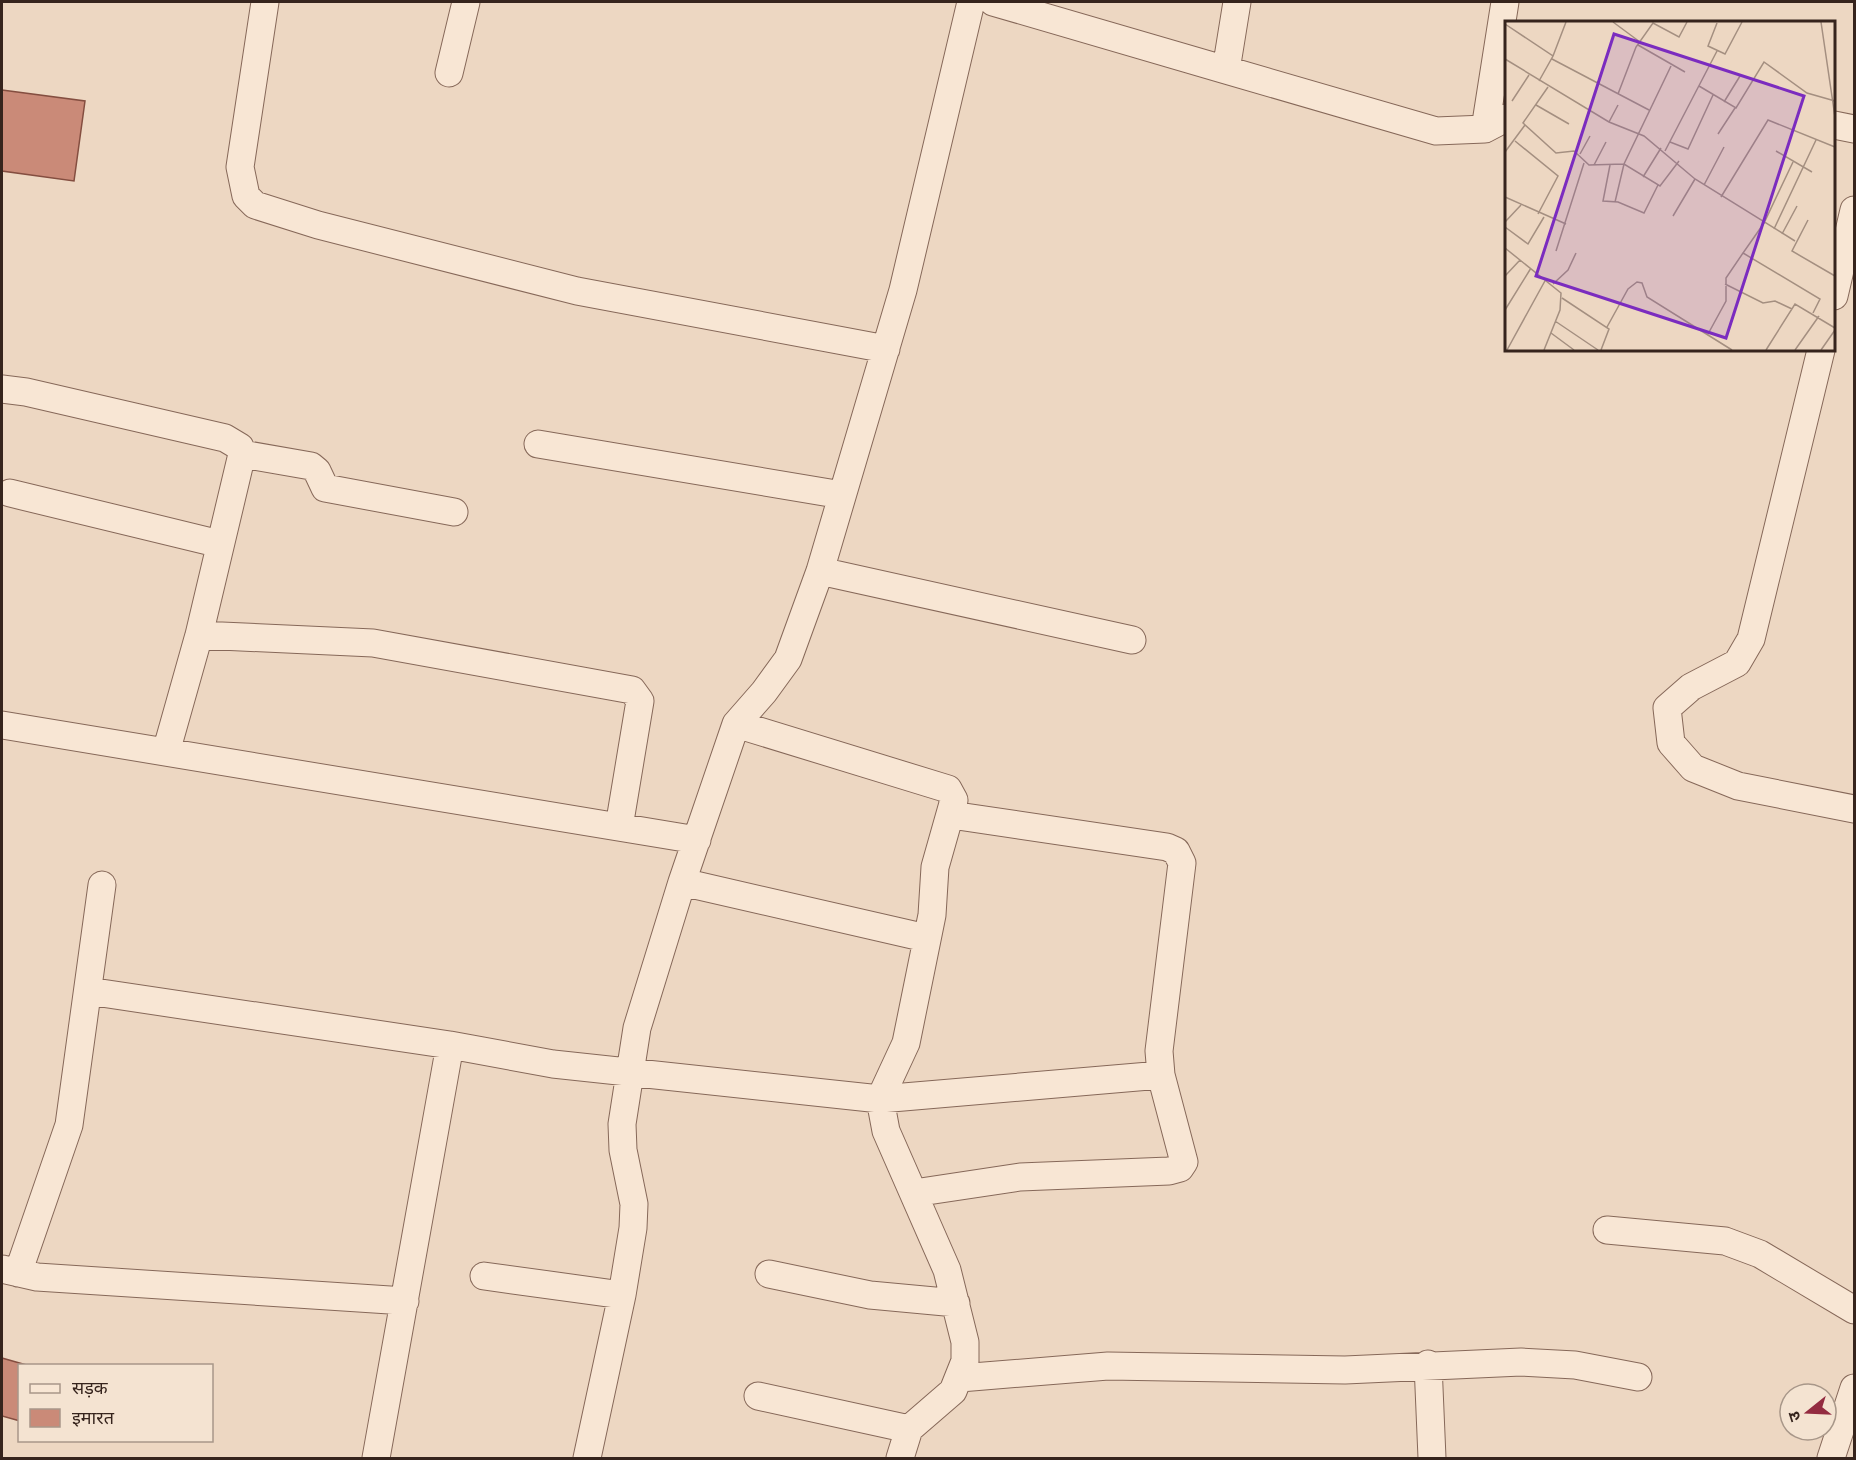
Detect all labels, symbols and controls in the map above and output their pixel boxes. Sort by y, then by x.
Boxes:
inset map [1505,21,1835,351]
legend [18,1364,213,1442]
text: सड़क [72,1375,109,1400]
north arrow [1778,1382,1838,1442]
text: इमारत [72,1405,115,1430]
text: उ [1782,1408,1806,1424]

